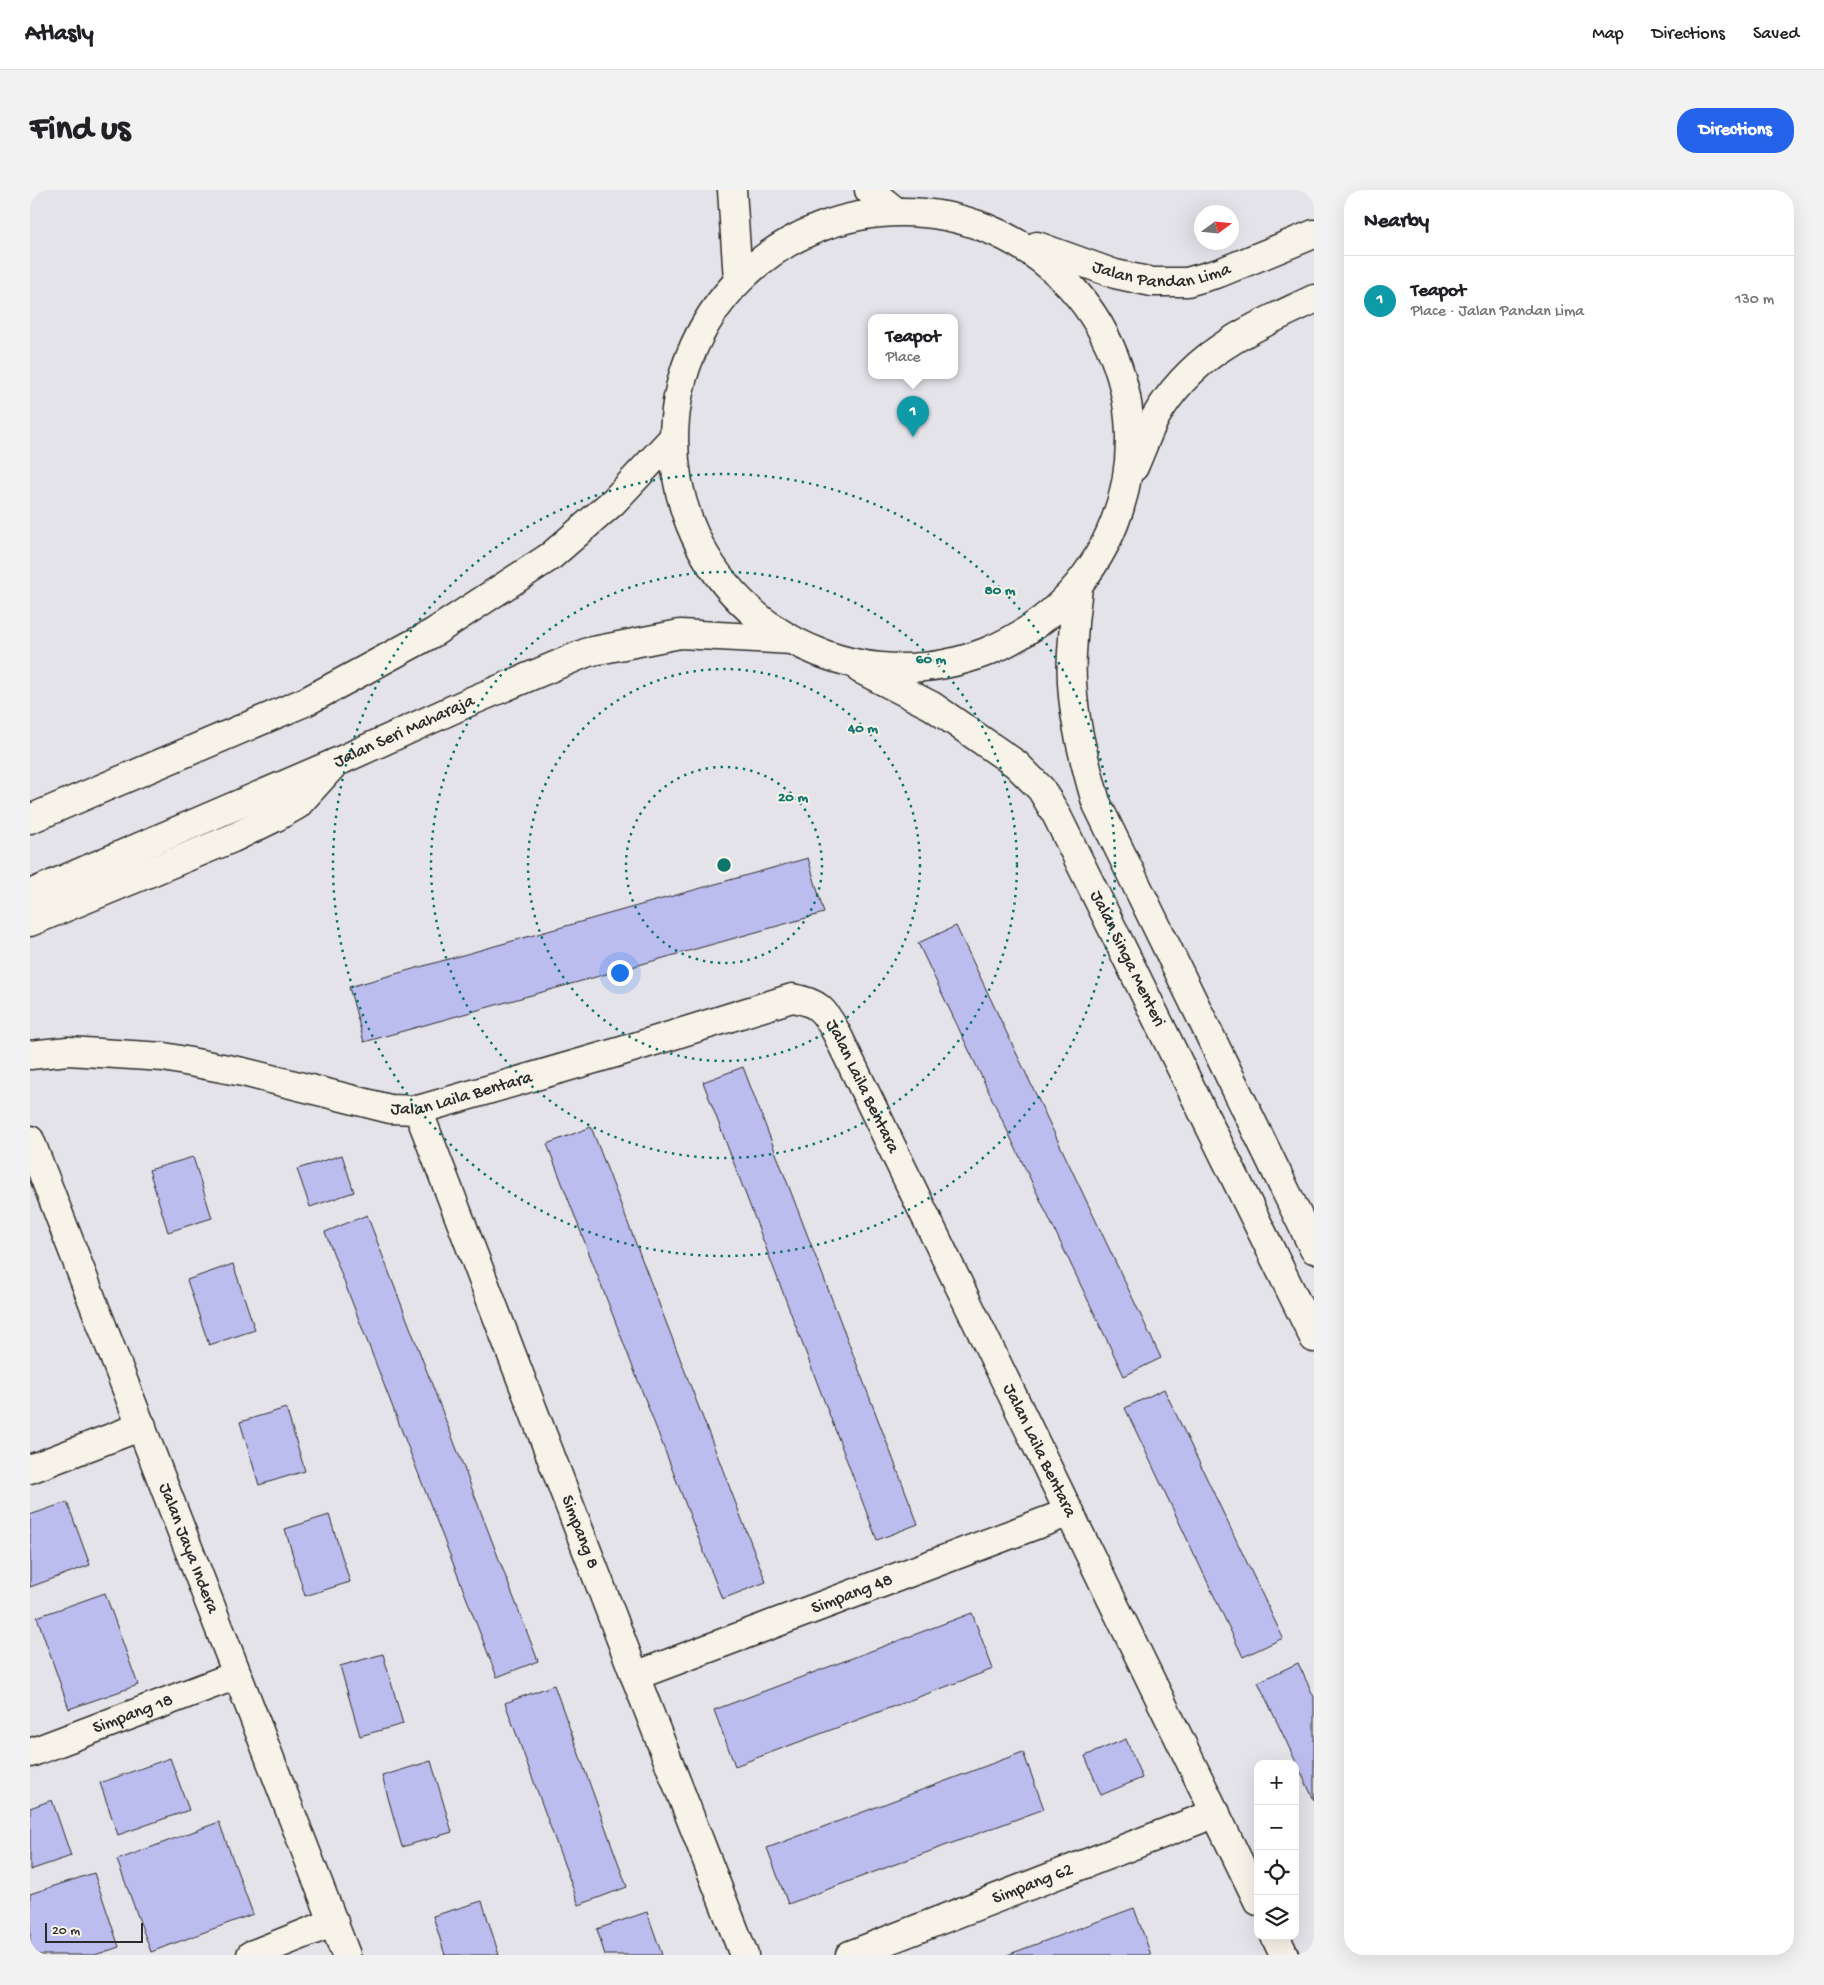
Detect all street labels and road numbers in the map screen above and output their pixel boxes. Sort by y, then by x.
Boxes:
street label: Jalan Pandan Lima [1089,256,1235,293]
street label: Jalan Seri Maharaja [331,690,479,773]
street label: Jalan Singa Menteri [1085,887,1170,1030]
street label: Jalan Laila Bentara [821,1016,904,1157]
street label: Jalan Laila Bentara [390,1067,536,1121]
street label: Jalan Laila Bentara [998,1381,1081,1522]
street label: Jalan Jaya Indera [154,1480,223,1617]
street label: Simpang 8 [556,1492,603,1572]
street label: Simpang 48 [808,1569,896,1619]
street label: Simpang 18 [90,1690,176,1739]
street label: Simpang 62 [989,1859,1076,1909]

